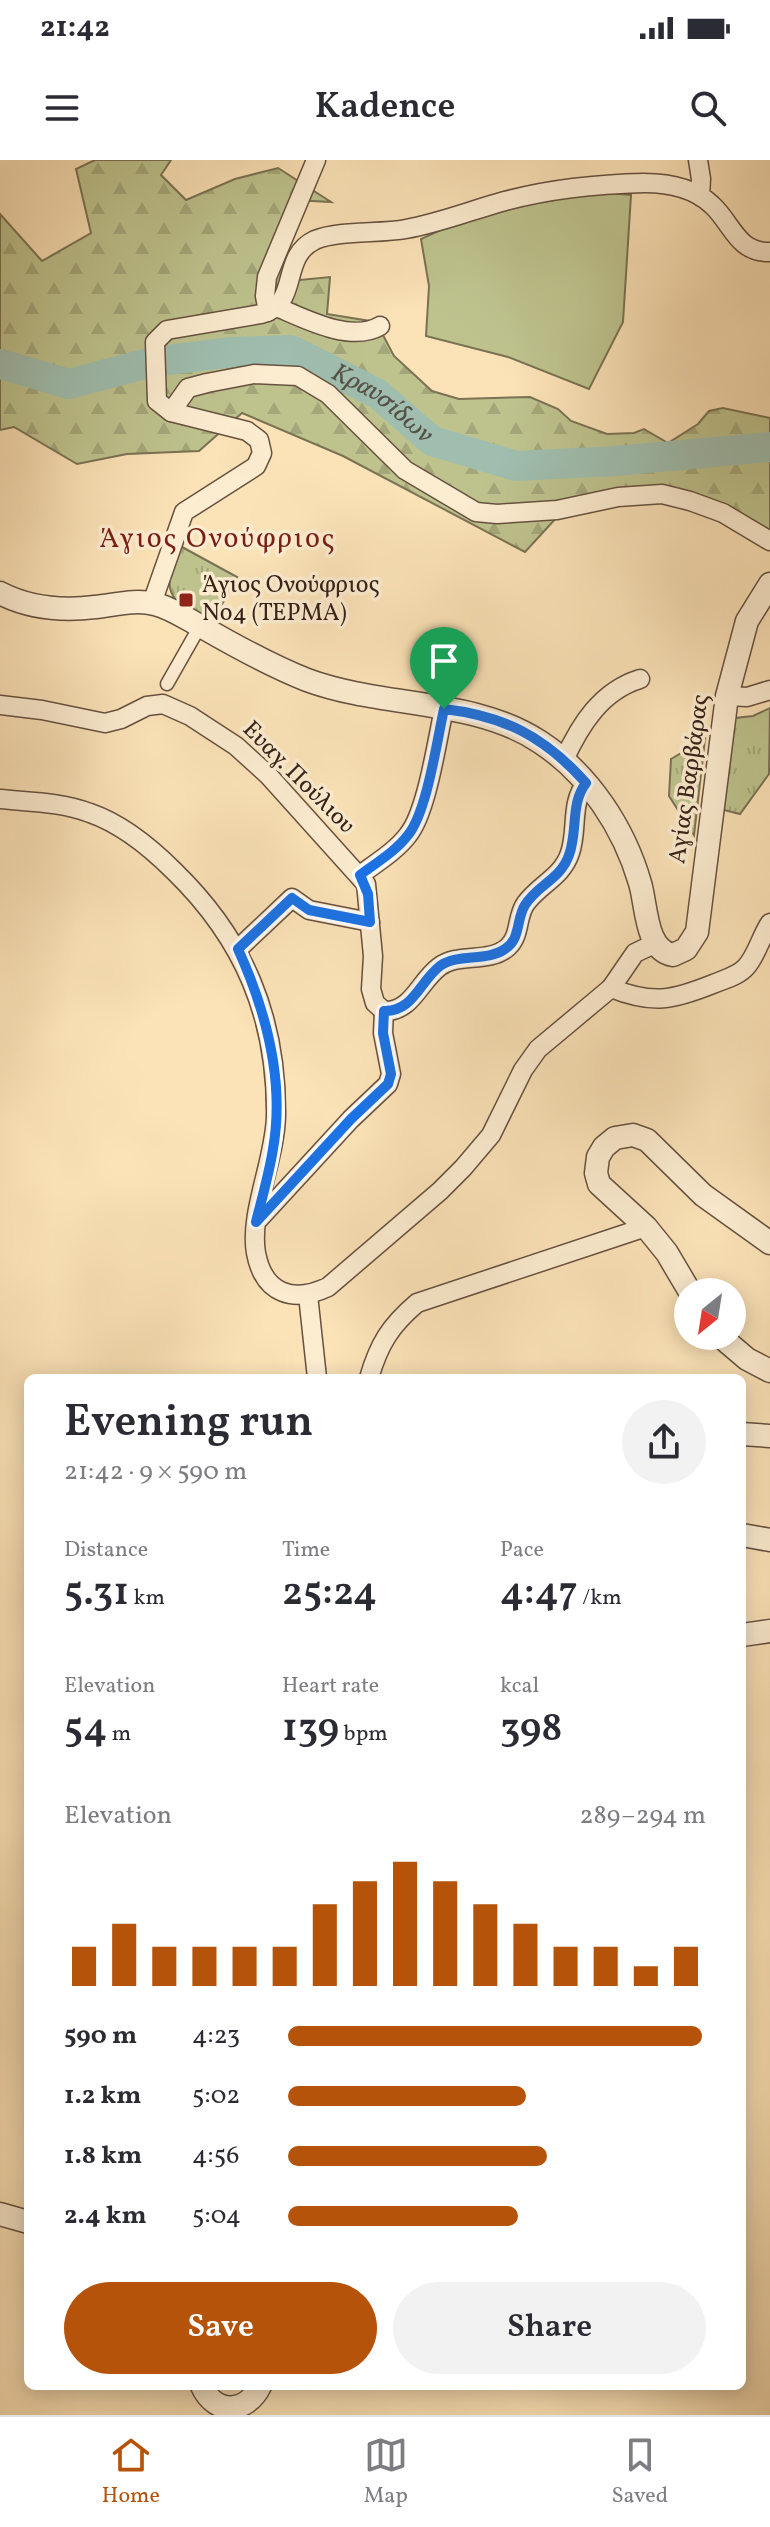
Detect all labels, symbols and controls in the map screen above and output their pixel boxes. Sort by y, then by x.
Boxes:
text: 21:42 [40,7,110,49]
text: Kadence [315,83,455,133]
icon: menu [40,86,84,130]
icon: search [686,86,730,130]
water label: Κραυσίδων [325,355,441,453]
district label: Άγιος Ονούφριος [99,520,337,559]
place label: Άγιος Ονούφριος Νο4 (ΤΕΡΜΑ) [202,569,379,631]
marker: Άγιος Ονούφριος Νο4 (ΤΕΡΜΑ) [177,591,195,609]
pin [410,627,478,709]
icon: arrive [422,639,466,683]
street label: Αγίας Βαρβάρας [661,692,719,866]
street label: Ευαγ. Πούλιου [234,714,362,842]
north arrow [674,1278,746,1350]
map controls [674,1278,746,1350]
text: Evening run [64,1393,313,1454]
button: share [622,1400,706,1484]
text: 21:42 · 9 × 590 m [64,1454,247,1490]
text: Distance [64,1535,148,1566]
text: Time [282,1535,330,1566]
text: Pace [500,1535,544,1566]
text: 5.31 [64,1566,129,1622]
text: 25:24 [282,1566,377,1622]
text: 4:47 [500,1566,578,1622]
text: km [129,1583,165,1614]
text: /km [578,1583,622,1614]
text: Elevation [64,1671,155,1702]
text: Heart rate [282,1671,379,1702]
text: kcal [500,1671,539,1702]
text: 54 [64,1702,107,1758]
text: 139 [282,1702,339,1758]
text: 398 [500,1702,563,1758]
text: m [107,1719,131,1750]
text: bpm [339,1719,388,1750]
text: Elevation [64,1798,172,1834]
text: 289–294 m [580,1798,706,1834]
text: 590 m [64,2018,137,2054]
text: 4:23 [192,2018,240,2054]
text: 1.2 km [64,2078,141,2114]
text: 5:02 [192,2078,240,2114]
text: 1.8 km [64,2138,142,2174]
text: 4:56 [192,2138,239,2174]
text: 2.4 km [64,2198,147,2234]
text: 5:04 [192,2198,241,2234]
button: Save [64,2282,377,2374]
button: Share [393,2282,706,2374]
tab: Home [102,2433,160,2512]
tab: Map [364,2433,408,2512]
tab: Saved [611,2433,668,2512]

